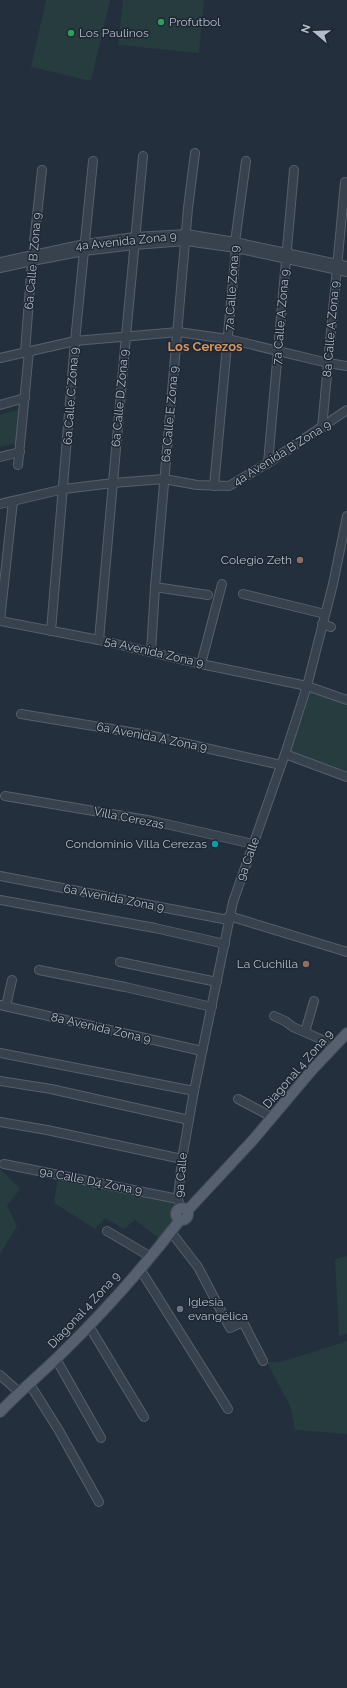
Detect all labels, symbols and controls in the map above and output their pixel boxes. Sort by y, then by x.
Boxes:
north arrow [295,12,335,52]
place label: Profutbol [169,15,221,29]
marker: Profutbol [156,17,166,27]
text: N [299,23,314,35]
place label: Los Paulinos [79,26,149,40]
marker: Los Paulinos [66,28,76,38]
street label: 6a Calle B Zona 9 [22,212,44,310]
street label: 4a Avenida Zona 9 [75,229,177,253]
street label: 7a Calle Zona 9 [222,245,242,331]
street label: 7a Calle A Zona 9 [270,269,292,365]
street label: 8a Calle A Zona 9 [320,280,342,378]
district label: Los Cerezos [168,339,243,354]
street label: 6a Calle C Zona 9 [61,347,81,445]
street label: 6a Calle D Zona 9 [109,349,131,447]
street label: 6a Calle E Zona 9 [159,365,181,463]
street label: 4a Avenida B Zona 9 [231,417,333,489]
place label: Colegio Zeth [221,553,292,567]
marker: Colegio Zeth [295,555,305,565]
street label: 5a Avenida Zona 9 [103,634,205,670]
street label: 6a Avenida A Zona 9 [95,719,209,755]
street label: Villa Cerezas [93,804,166,832]
street label: 9a Calle [234,835,262,883]
place label: Condominio Villa Cerezas [66,837,207,851]
marker: Condominio Villa Cerezas [210,839,220,849]
street label: 6a Avenida Zona 9 [62,881,166,915]
place label: La Cuchilla [237,957,298,971]
marker: La Cuchilla [301,959,311,969]
street label: 8a Avenida Zona 9 [50,1010,152,1046]
street label: Diagonal 4 Zona 9 [260,1027,336,1111]
street label: 9a Calle [172,1152,190,1198]
street label: 9a Calle D4 Zona 9 [38,1164,144,1198]
street label: Diagonal 4 Zona 9 [45,1269,123,1351]
place label: Iglesia evangélica [188,1295,248,1323]
marker: Iglesia evangélica [175,1304,185,1314]

